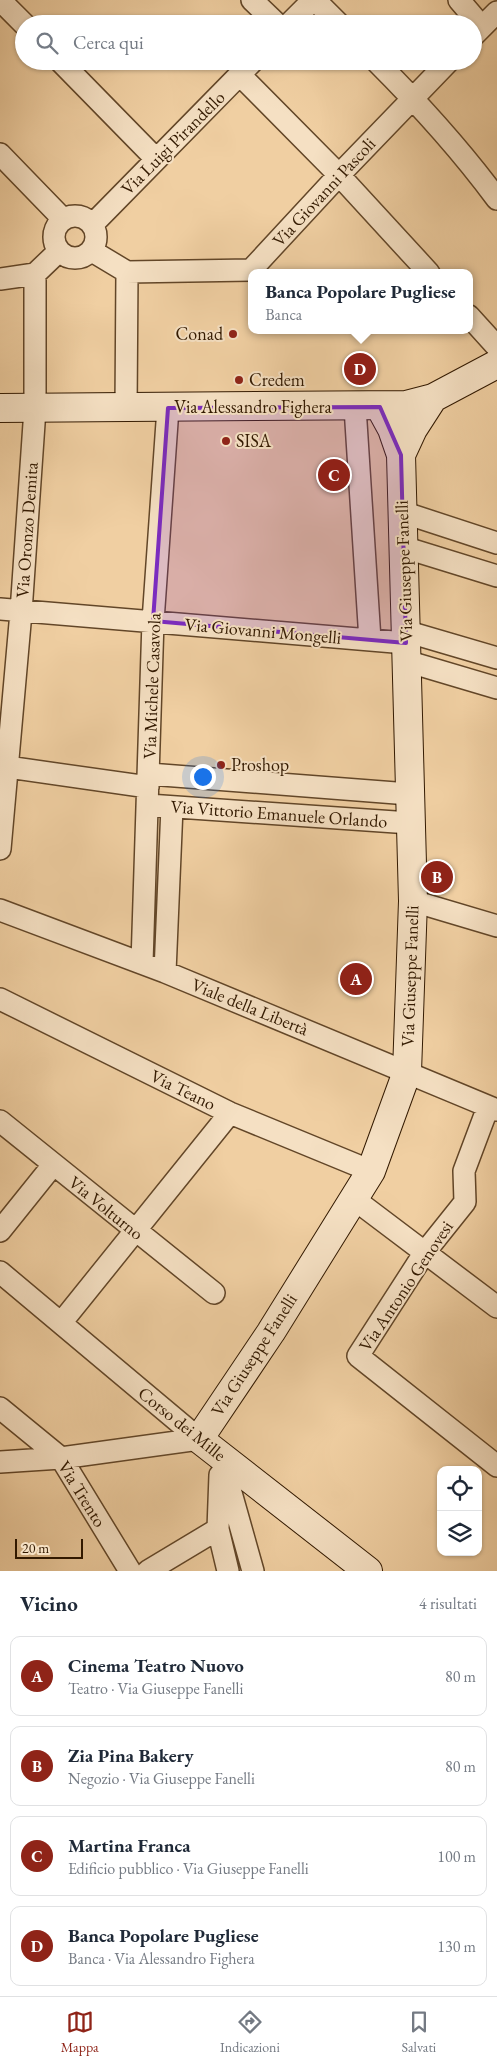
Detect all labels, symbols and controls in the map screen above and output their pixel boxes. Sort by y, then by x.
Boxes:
search box [15,15,482,70]
icon: search [33,29,61,57]
text: Cerca qui [73,30,144,55]
street label: Via Luigi Pirandello [116,86,230,200]
street label: Via Giovanni Pascoli [267,132,381,251]
popup [248,269,473,334]
text: Banca Popolare Pugliese [265,279,456,304]
text: Banca [265,304,302,325]
place label: Conad [176,322,224,345]
marker: Conad [227,328,239,340]
pin: D [344,350,376,388]
place label: Credem [249,368,305,391]
marker: Credem [233,374,245,386]
street label: Via Alessandro Fighera [174,395,333,418]
place label: SISA [236,429,272,452]
marker: SISA [220,435,232,447]
pin: C [318,456,350,494]
street label: Via Oronzo Demita [10,460,43,599]
street label: Via Giuseppe Fanelli [390,499,417,642]
street label: Via Michele Casavola [137,612,166,759]
street label: Via Giovanni Mongelli [184,612,343,649]
place label: Proshop [231,753,289,776]
marker: Proshop [215,759,227,771]
your location [190,764,216,790]
street label: Via Vittorio Emanuele Orlando [170,794,388,833]
pin: B [421,858,453,896]
street label: Via Giuseppe Fanelli [396,904,423,1047]
pin: A [340,960,372,998]
street label: Viale della Libertà [188,973,313,1041]
street label: Via Teano [147,1064,220,1115]
street label: Via Volturno [64,1170,148,1245]
street label: Via Antonio Genovesi [353,1215,458,1356]
street label: Via Giuseppe Fanelli [205,1289,302,1420]
street label: Corso dei Mille [134,1381,231,1466]
street label: Via Trento [53,1456,112,1531]
map controls [437,1466,482,1556]
button: locate [437,1466,482,1511]
button: layers [437,1511,482,1556]
scale bar [15,1536,82,1559]
text: 20 m [22,1539,49,1557]
text: Vicino [20,1590,78,1617]
text: 4 risultati [419,1593,477,1614]
text: Cinema Teatro Nuovo [68,1653,244,1678]
text: A [31,1666,43,1687]
text: 80 m [445,1666,476,1687]
text: Teatro · Via Giuseppe Fanelli [68,1678,243,1699]
text: Zia Pina Bakery [68,1743,194,1768]
text: B [32,1756,42,1777]
text: 80 m [445,1756,476,1777]
text: Negozio · Via Giuseppe Fanelli [68,1768,255,1789]
text: Martina Franca [68,1833,190,1858]
text: C [31,1846,43,1867]
text: 100 m [437,1846,476,1867]
text: Edificio pubblico · Via Giuseppe Fanelli [68,1858,309,1879]
text: Banca Popolare Pugliese [68,1923,259,1948]
text: D [31,1936,43,1957]
text: 130 m [437,1936,476,1957]
text: Banca · Via Alessandro Fighera [68,1948,255,1969]
tab: Mappa [61,2008,99,2056]
tab: Indicazioni [220,2008,280,2056]
tab: Salvati [401,2008,436,2056]

